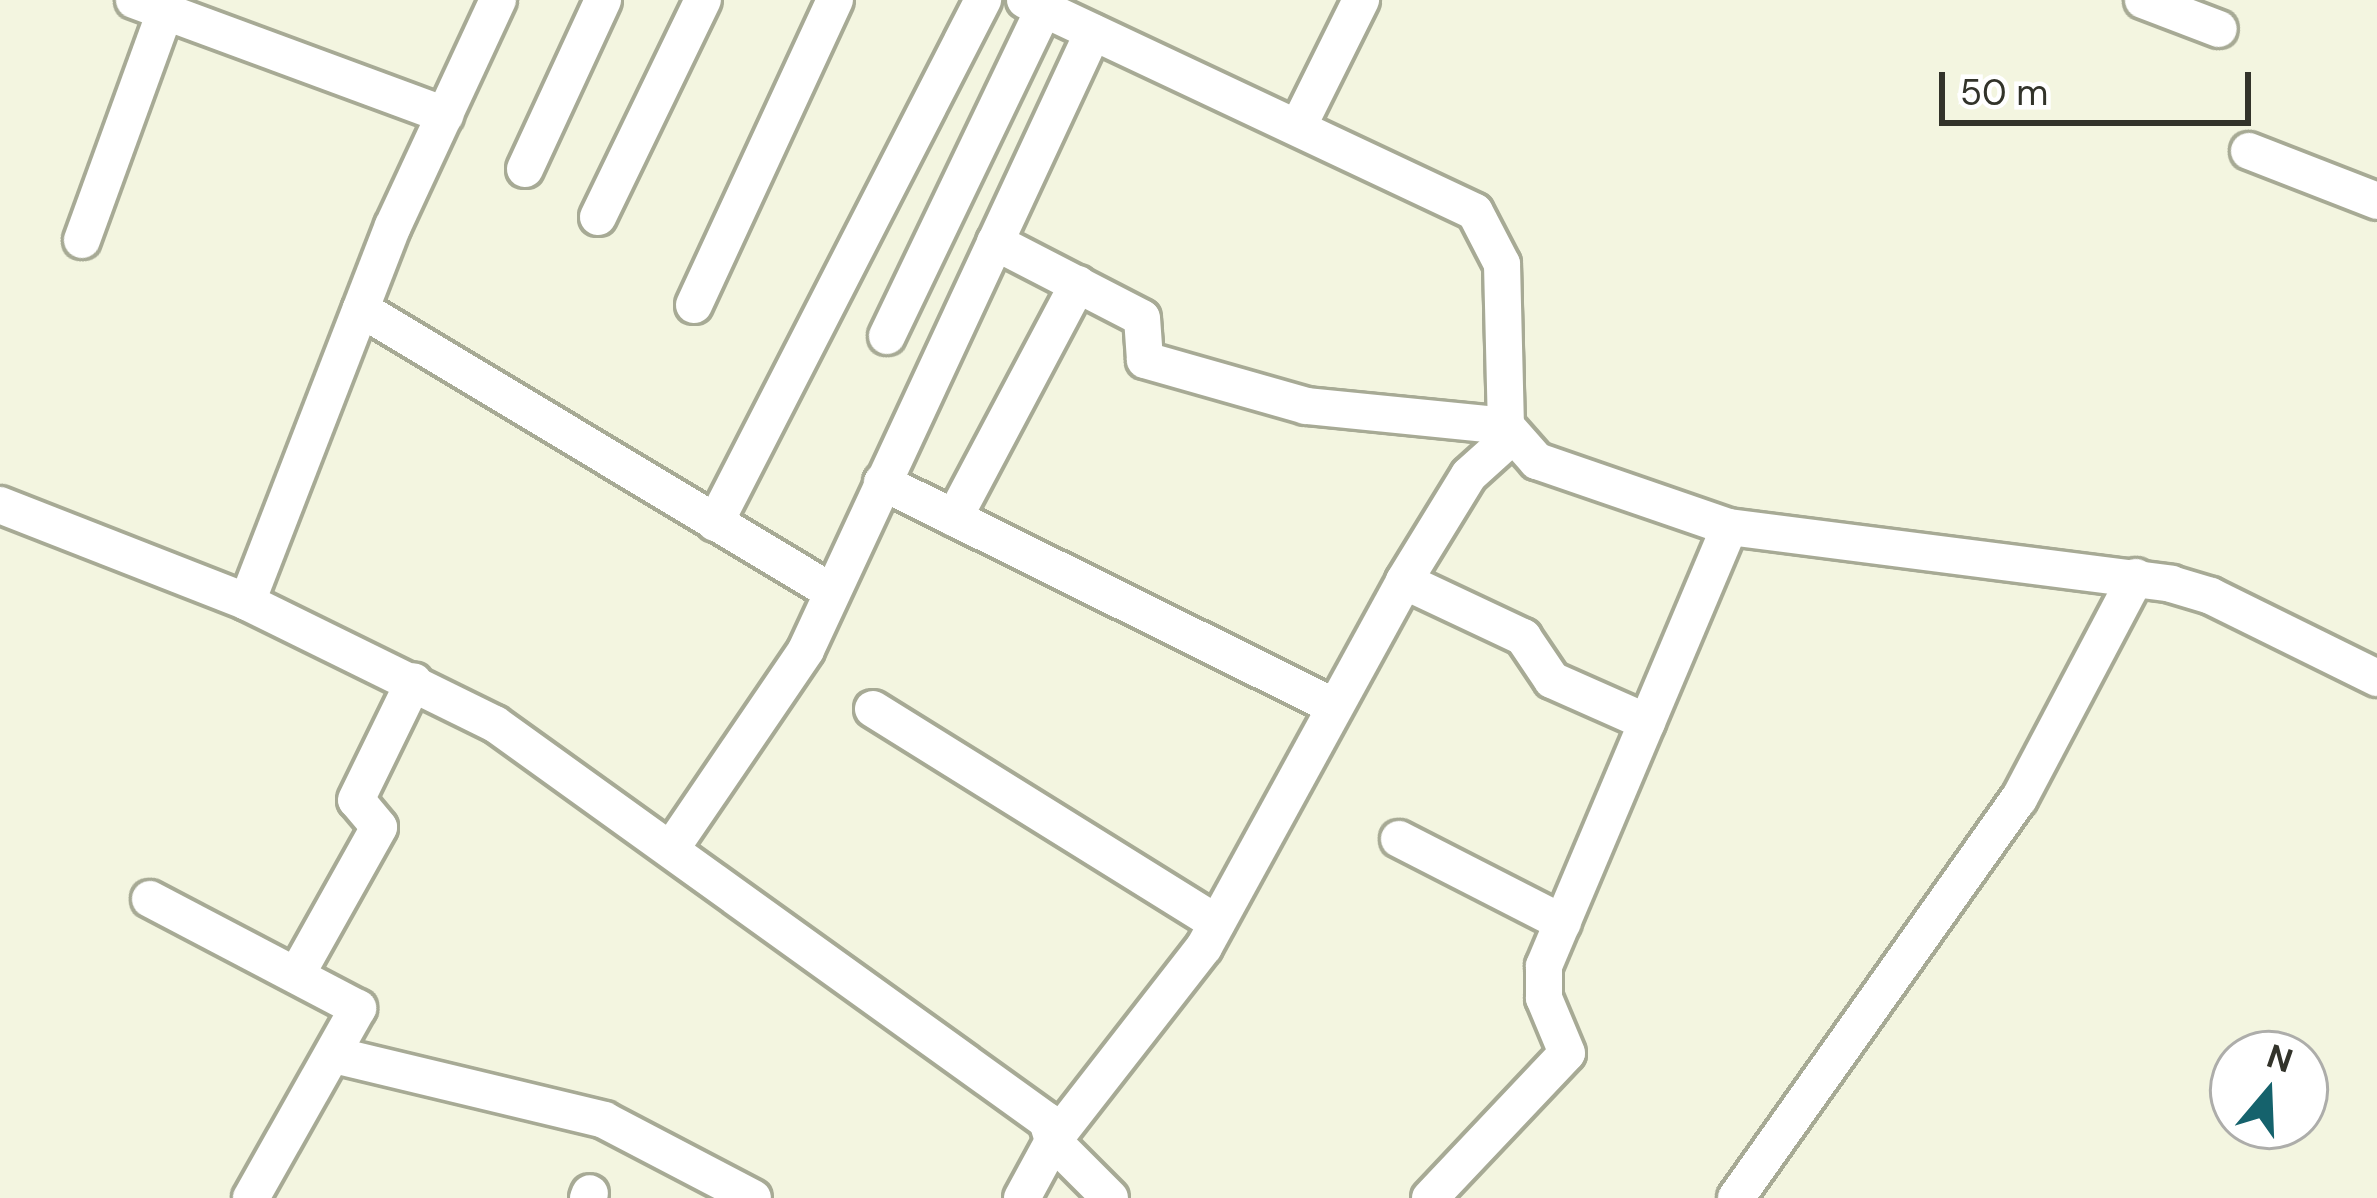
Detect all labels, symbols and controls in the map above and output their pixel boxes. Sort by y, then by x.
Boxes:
scale bar [1945,48,2257,122]
text: 50 m [1960,69,2048,116]
north arrow [2209,1030,2329,1150]
text: N [2262,1034,2298,1083]

